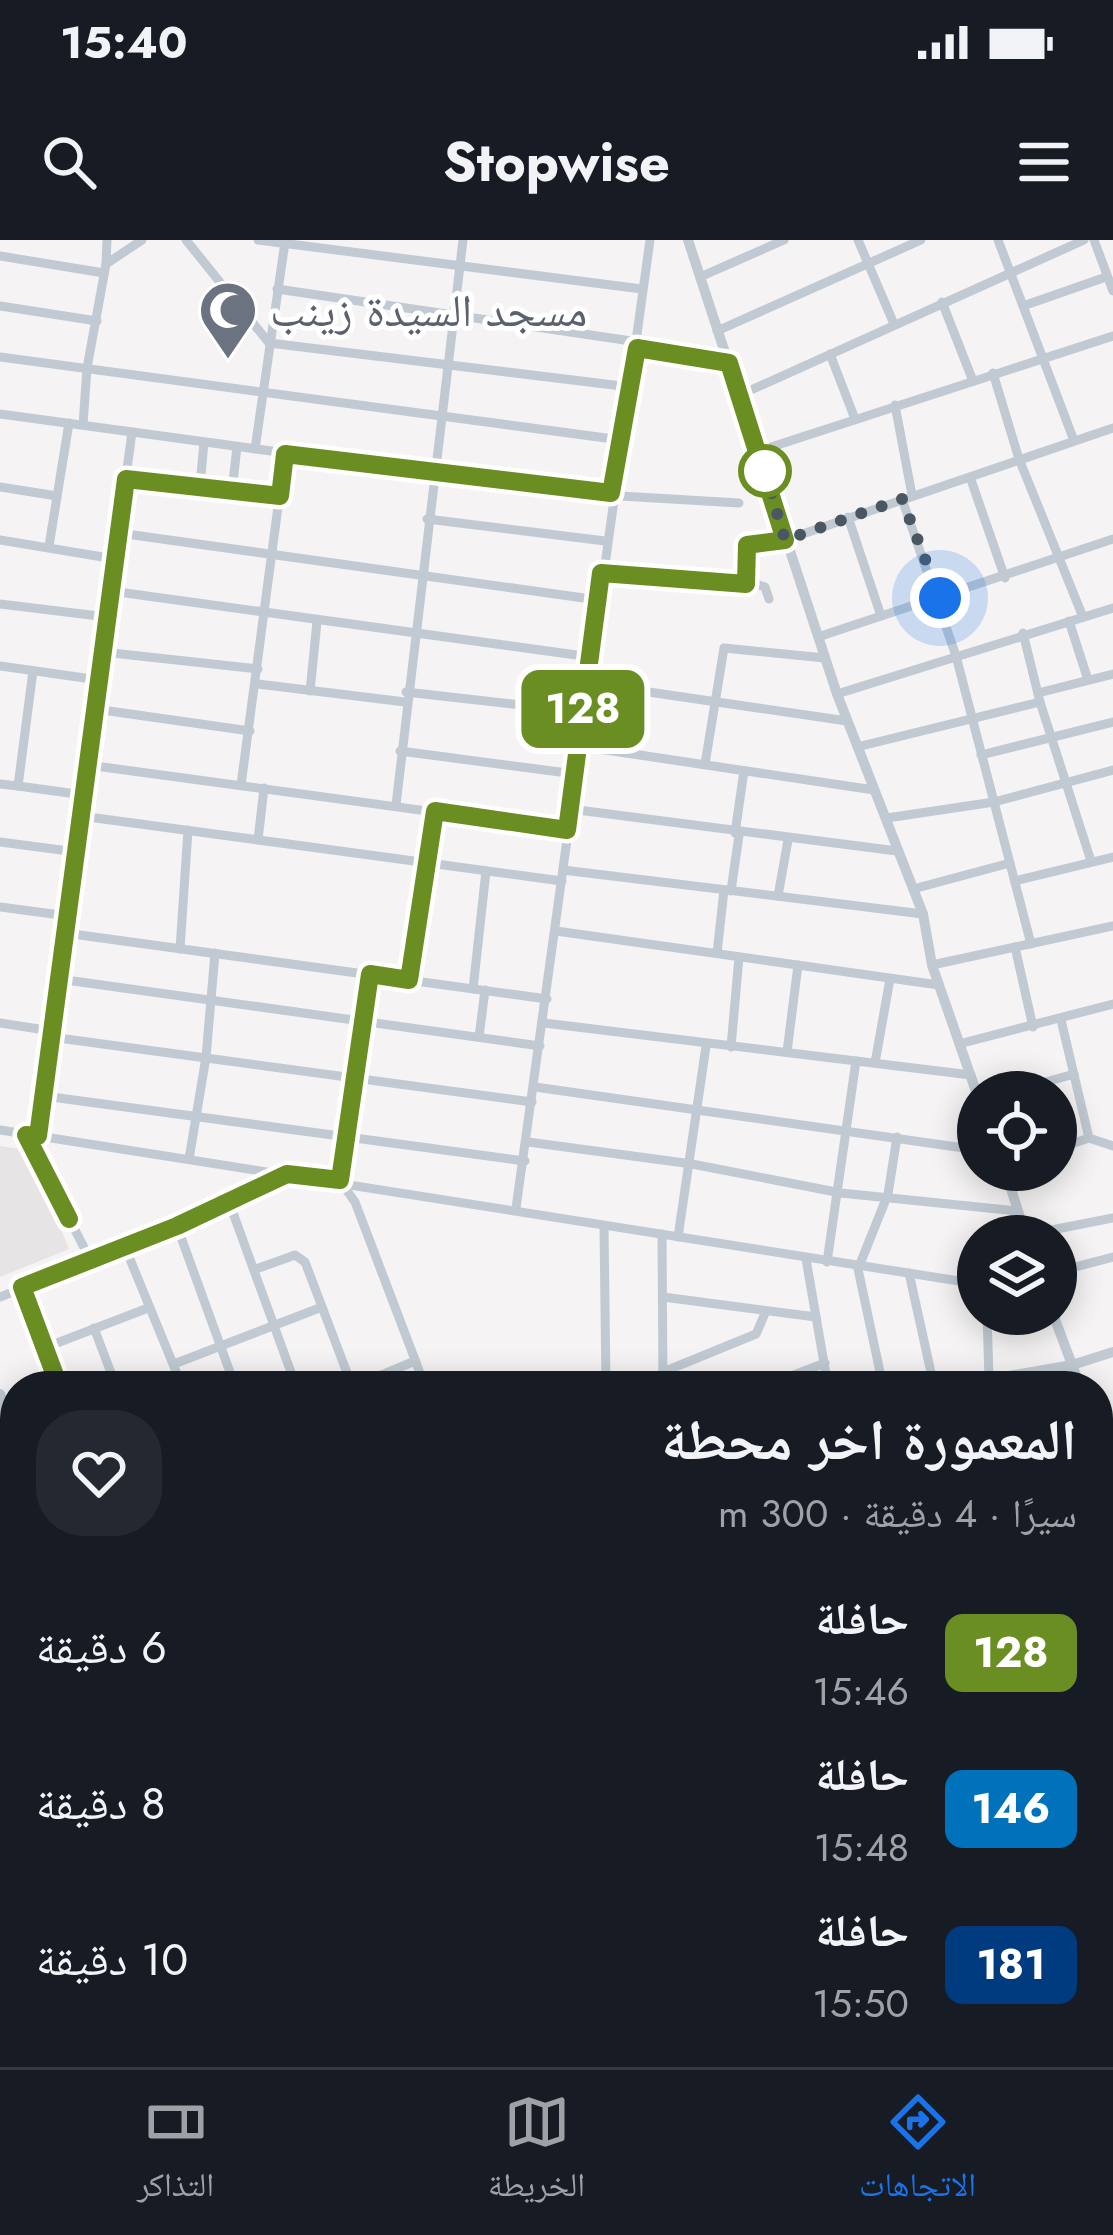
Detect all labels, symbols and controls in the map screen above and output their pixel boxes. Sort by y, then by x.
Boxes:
text: 15:40 [60,10,188,75]
text: Stopwise [443,123,670,201]
icon: search [36,129,102,195]
icon: menu [1011,129,1077,195]
place label: مسجد السيدة زينب [270,278,587,343]
mosque icon: مسجد السيدة زينب [197,279,259,361]
unlabelled marker [740,446,790,496]
your location [910,568,970,628]
line badge: 128 [514,670,652,748]
text: 128 [545,678,621,739]
map controls [957,1071,1077,1335]
button: locate [957,1071,1077,1191]
button: layers [957,1215,1077,1335]
text: المعمورة اخر محطة [661,1399,1077,1481]
button: heart [36,1410,162,1536]
text: سيرًا · 4 دقيقة · 300 m [718,1485,1077,1542]
text: حافلة [816,1586,909,1651]
text: 6 دقيقة [36,1615,167,1680]
text: 128 [973,1622,1049,1683]
text: 15:46 [813,1663,909,1720]
text: حافلة [816,1742,909,1807]
text: 8 دقيقة [36,1771,166,1836]
text: 146 [972,1778,1050,1839]
text: 15:48 [814,1819,909,1876]
text: حافلة [816,1898,909,1963]
text: 10 دقيقة [36,1927,188,1992]
text: 181 [976,1934,1046,1995]
text: 15:50 [812,1975,909,2032]
tab: التذاكر [137,2089,214,2217]
tab: الخريطة [488,2089,585,2217]
tab: الاتجاهات [859,2089,976,2217]

